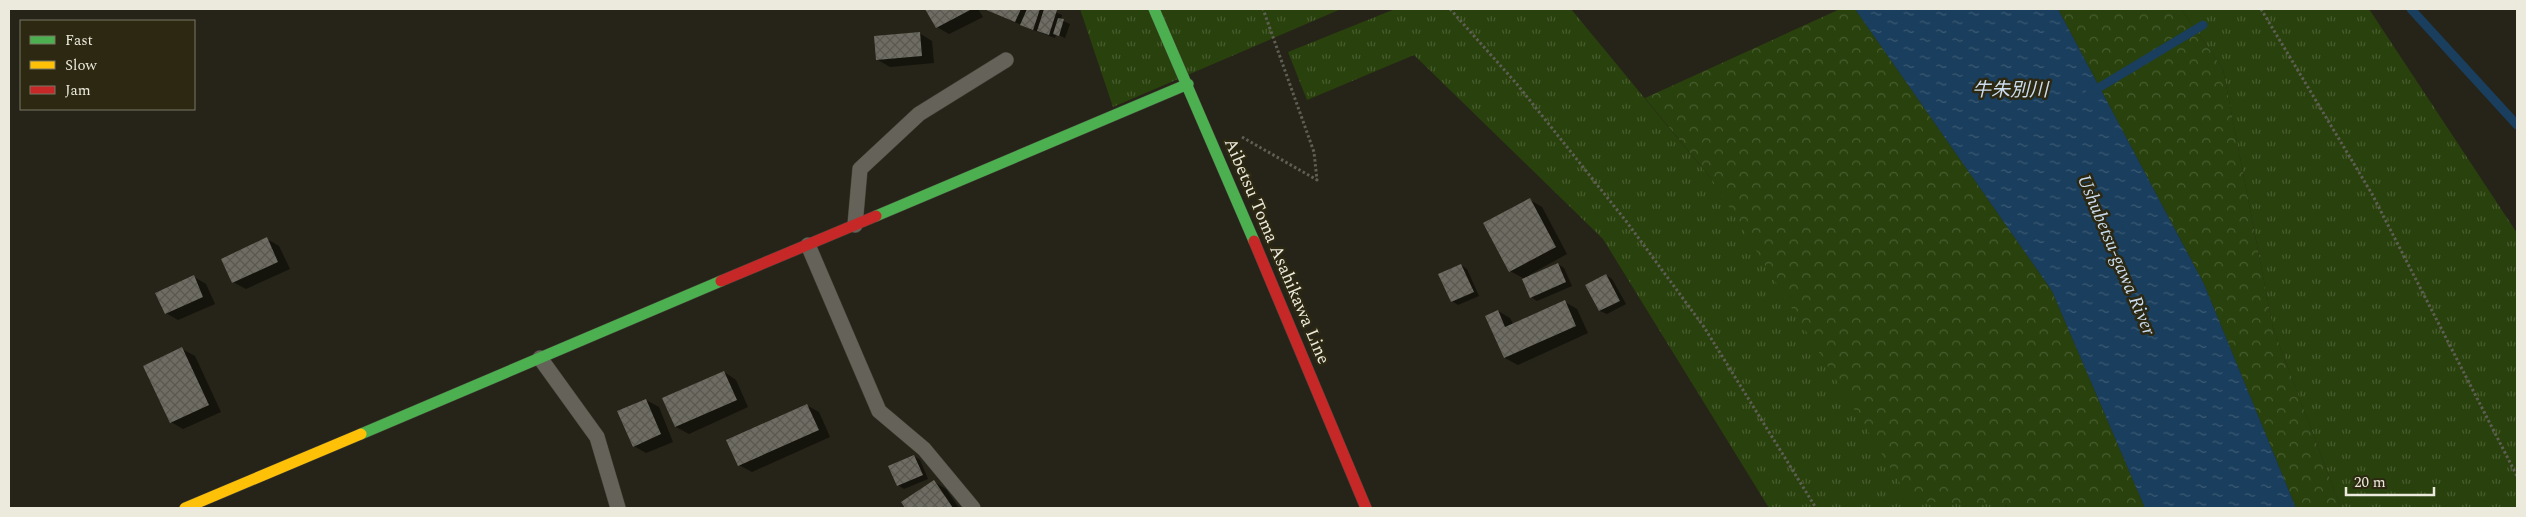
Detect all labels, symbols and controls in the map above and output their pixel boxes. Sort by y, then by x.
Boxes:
legend [20,20,195,110]
text: Fast [65,29,93,52]
text: Slow [65,54,97,77]
water label: 牛朱別川 [1972,76,2050,105]
text: Jam [65,79,91,102]
street label: Aibetsu Toma Asahikawa Line [1217,133,1337,369]
water label: Ushubetsu-gawa River [2069,170,2163,340]
scale bar [2346,464,2434,496]
text: 20 m [2354,471,2386,494]

